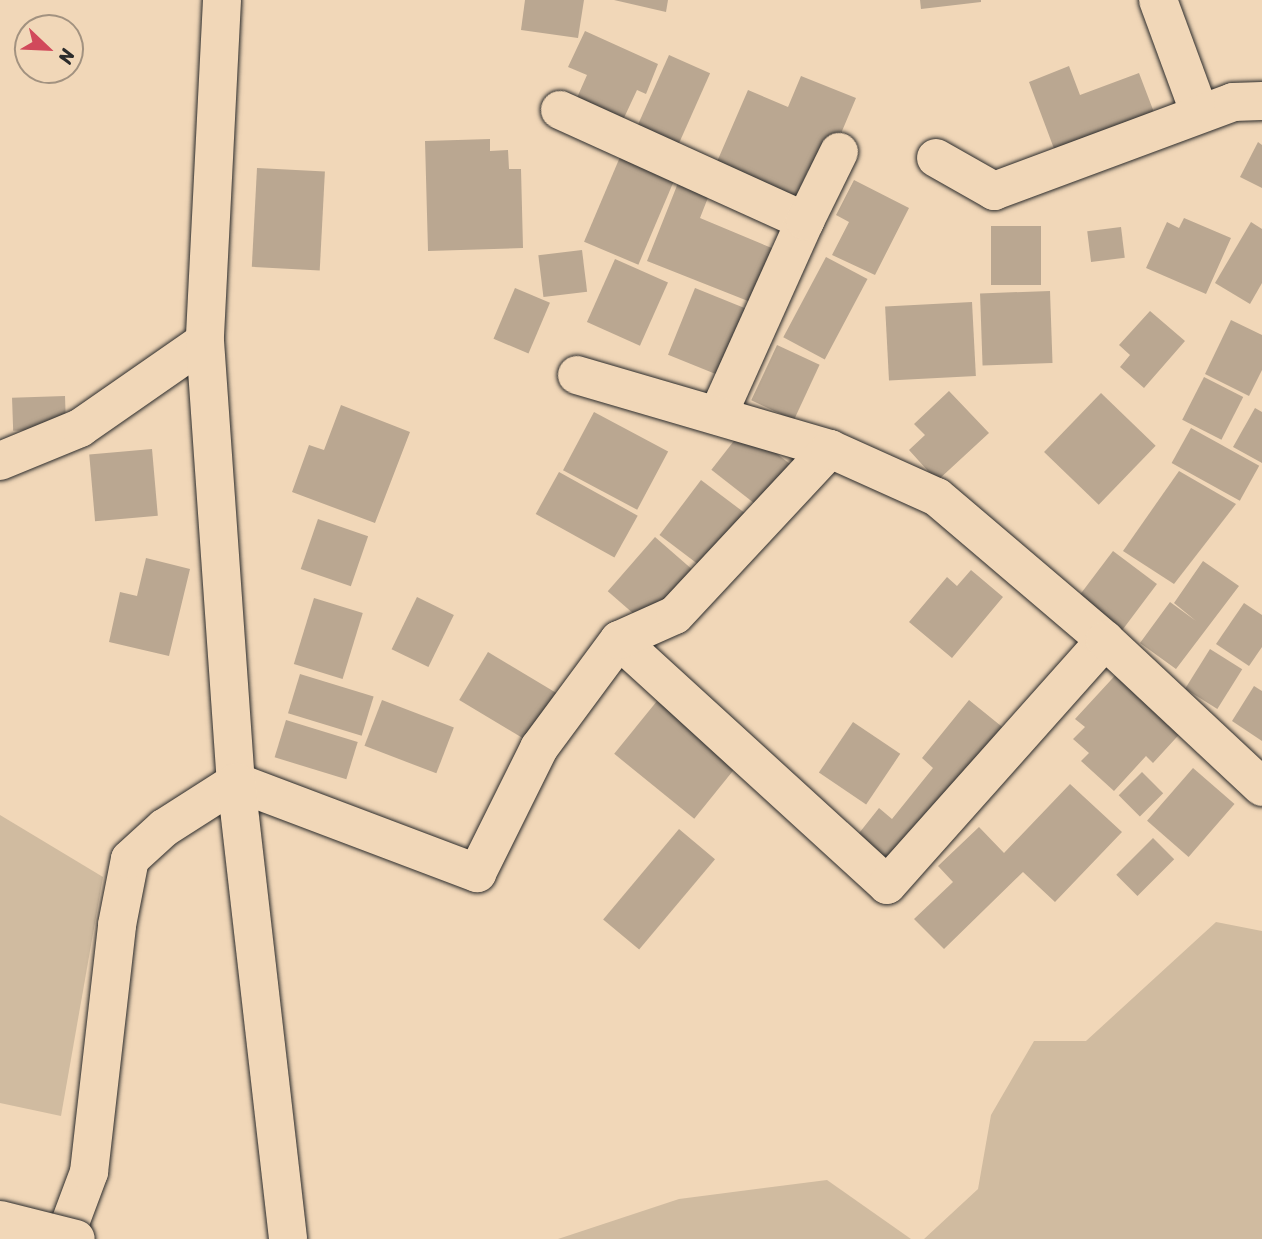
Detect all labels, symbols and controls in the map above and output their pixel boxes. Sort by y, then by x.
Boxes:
north arrow [14,14,84,84]
text: N [49,44,85,69]

